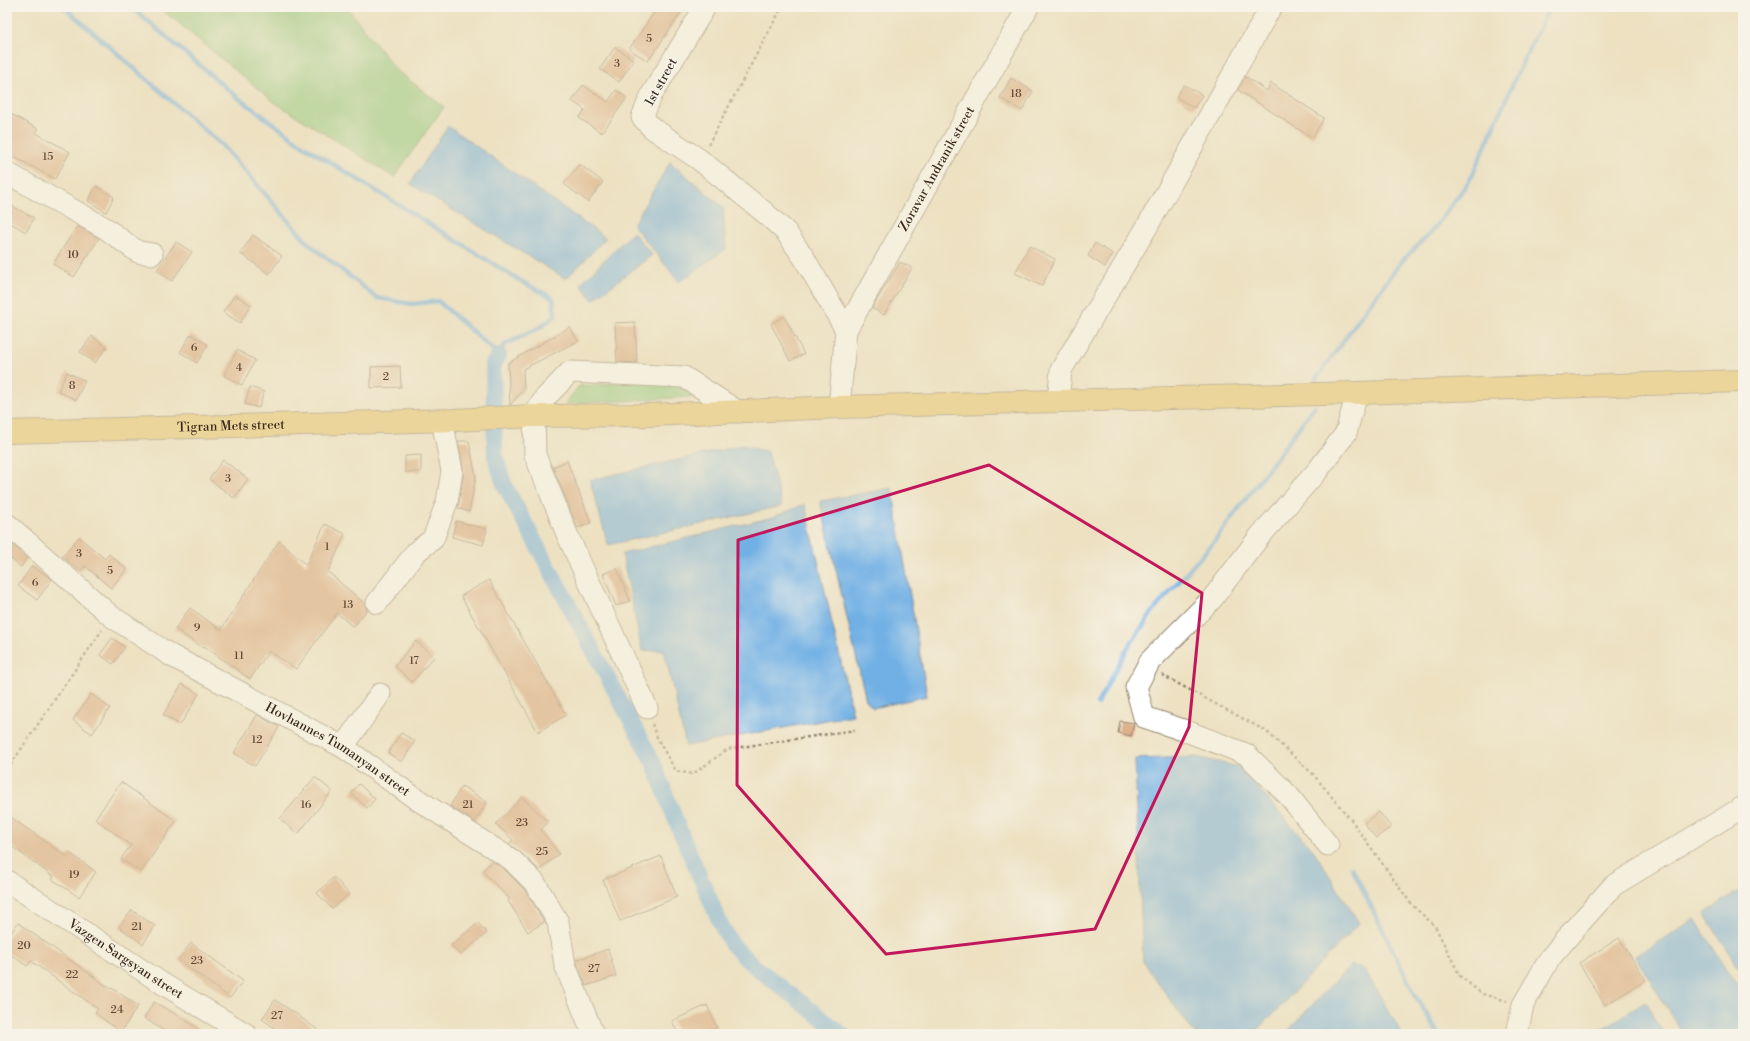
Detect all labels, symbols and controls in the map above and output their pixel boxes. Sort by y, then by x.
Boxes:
house number: 5 [646,32,652,46]
street label: 1st street [641,55,681,109]
house number: 3 [614,57,620,71]
house number: 18 [1010,87,1022,101]
street label: Zoravar Andranik street [895,103,978,234]
house number: 15 [43,150,53,164]
house number: 10 [67,248,79,262]
house number: 6 [191,341,198,355]
house number: 4 [236,361,243,375]
house number: 2 [383,370,389,384]
house number: 8 [69,379,76,393]
street label: Tigran Mets street [177,417,285,435]
house number: 3 [225,472,231,486]
house number: 1 [325,540,330,554]
house number: 3 [76,547,82,561]
house number: 5 [107,564,113,578]
house number: 6 [32,576,39,590]
house number: 13 [343,598,353,612]
house number: 9 [194,621,201,635]
house number: 11 [234,649,244,663]
house number: 17 [409,654,419,668]
street label: Hovhannes Tumanyan street [262,699,413,800]
house number: 12 [251,733,263,747]
house number: 16 [300,798,312,812]
house number: 21 [462,798,474,812]
house number: 23 [516,816,528,830]
house number: 25 [536,845,548,859]
house number: 19 [68,868,80,882]
street label: Vazgen Sargsyan street [64,915,186,1002]
house number: 21 [131,920,143,934]
house number: 20 [17,939,31,953]
house number: 23 [191,954,203,968]
house number: 27 [588,962,600,976]
house number: 22 [66,968,78,982]
house number: 24 [111,1003,124,1017]
house number: 27 [271,1009,283,1023]

